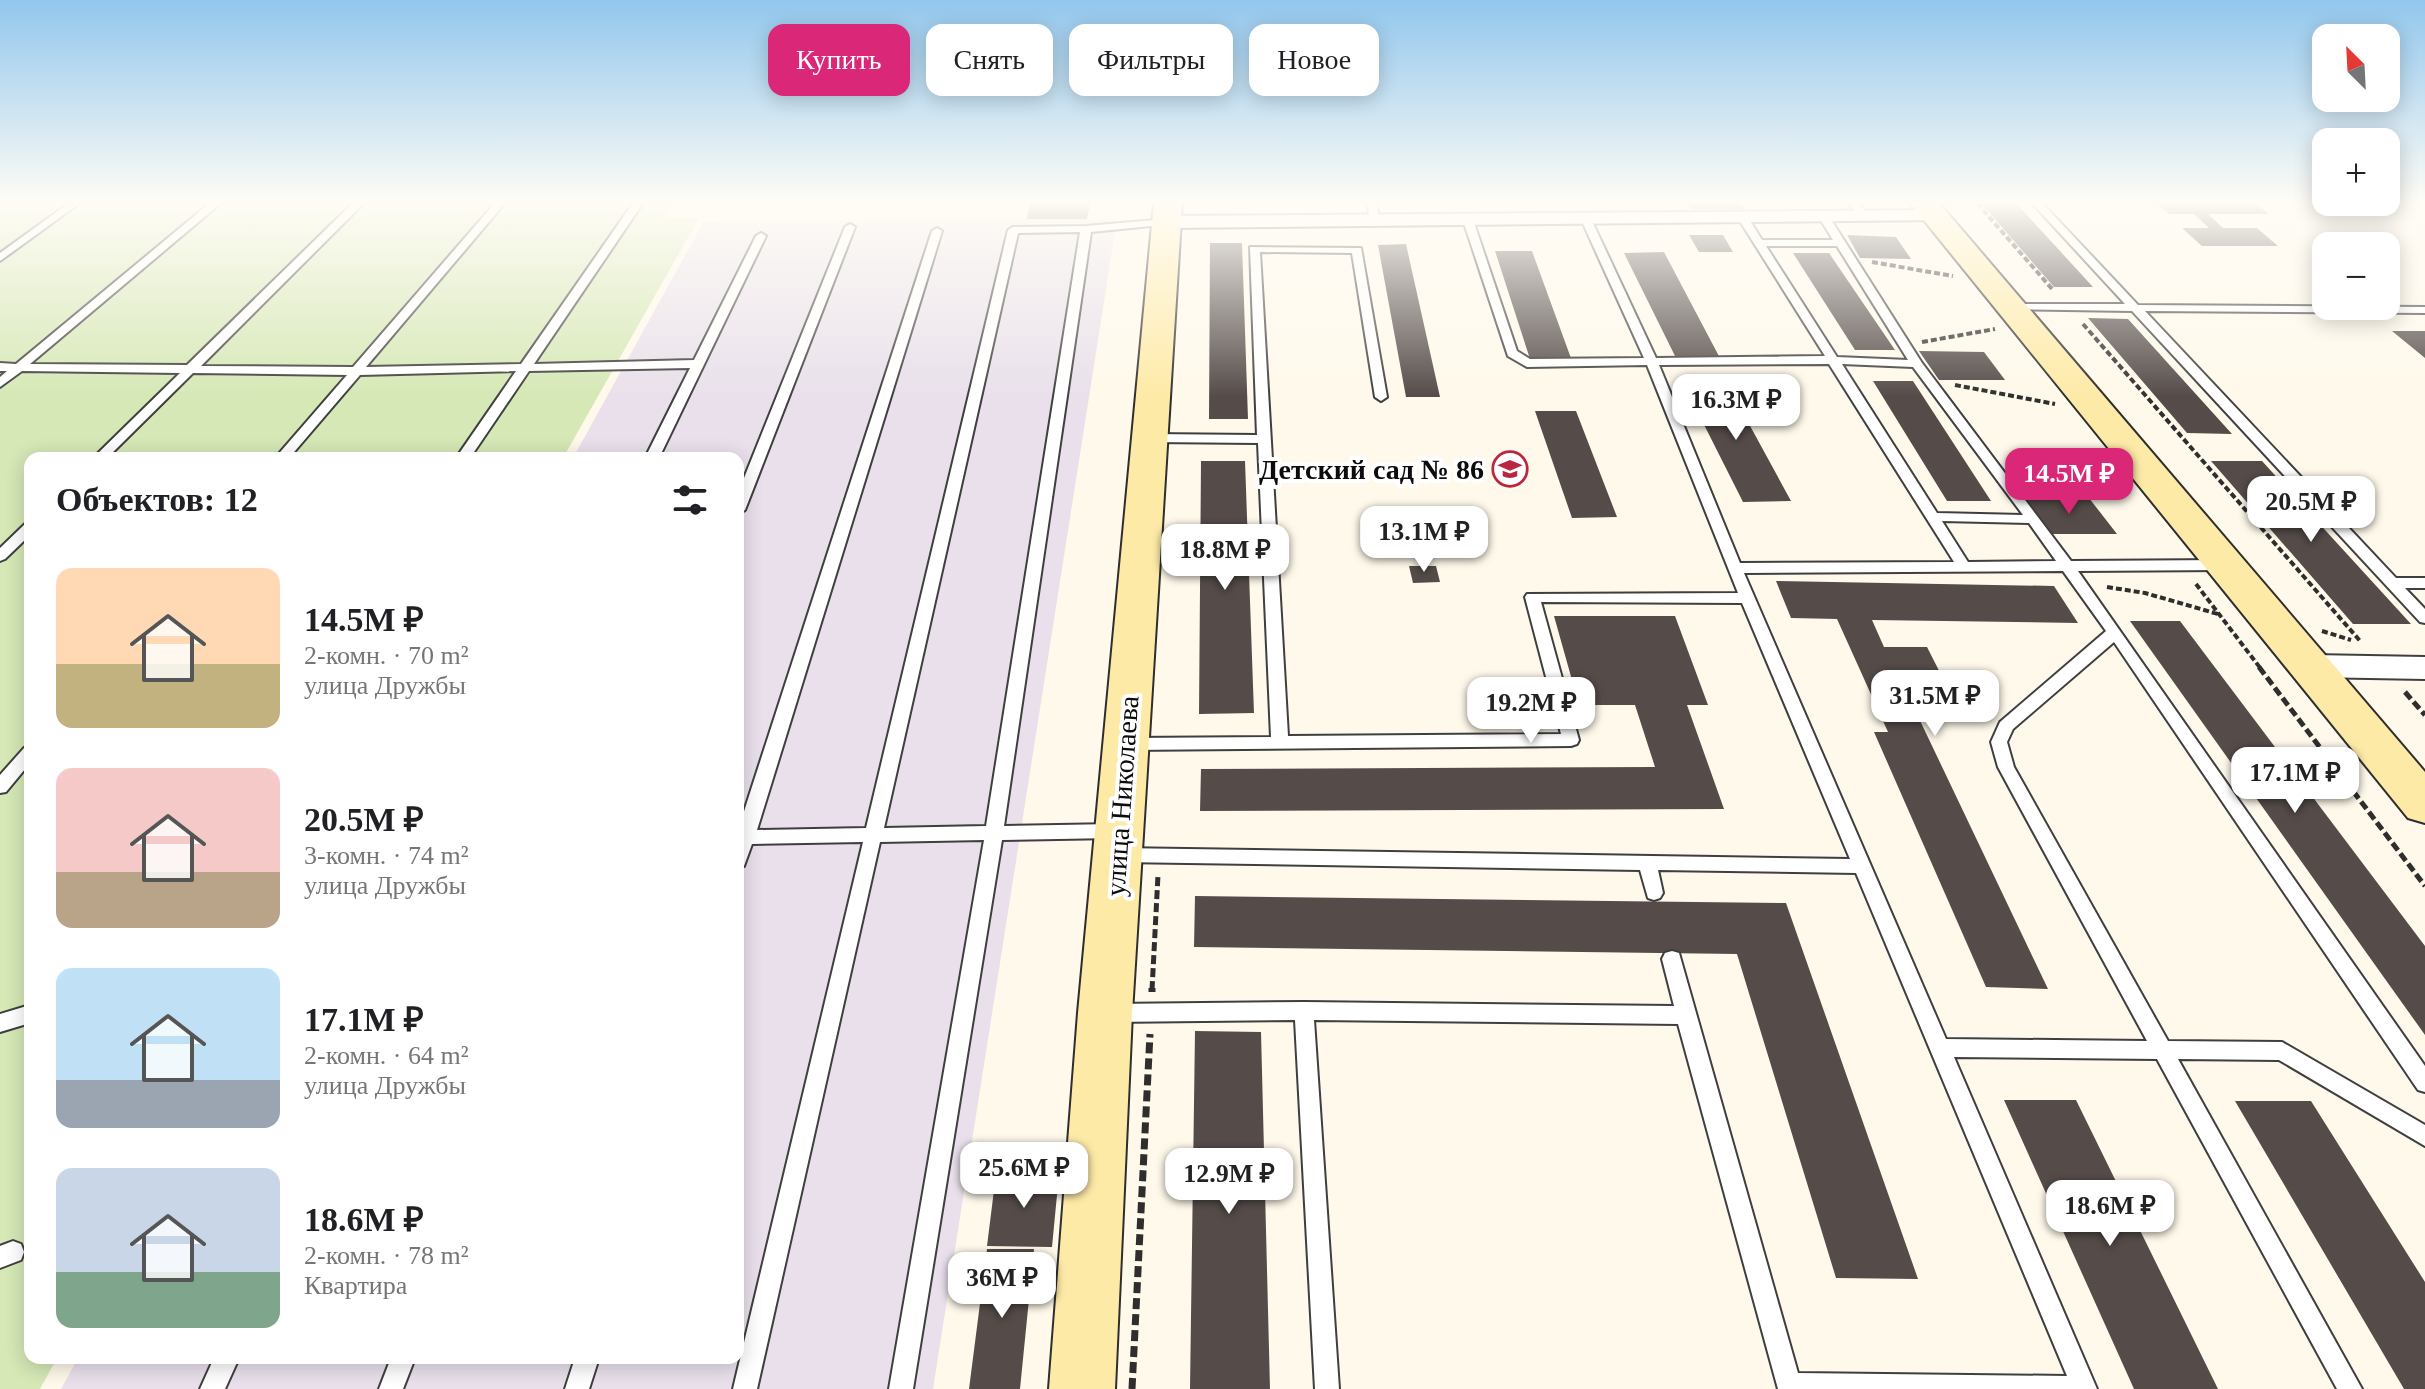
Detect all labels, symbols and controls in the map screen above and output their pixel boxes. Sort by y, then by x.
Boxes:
chip: Купить [768,24,910,96]
chip: Снять [926,24,1053,96]
chip: Фильтры [1069,24,1233,96]
chip: Новое [1249,24,1379,96]
north arrow [2312,24,2400,112]
map controls [2312,24,2400,320]
button: + [2312,128,2400,216]
button: − [2312,232,2400,320]
pin: 16.3M ₽ [1662,374,1810,442]
text: 16.3M ₽ [1690,385,1782,414]
pin: 14.5M ₽ [1995,448,2143,516]
school or university icon: Детский сад № 86 [1491,450,1529,488]
place label: Детский сад № 86 [1259,454,1484,485]
text: 14.5M ₽ [2023,459,2115,488]
pin: 20.5M ₽ [2237,476,2385,544]
icon: filters [668,478,712,522]
text: Объектов: 12 [56,481,258,518]
text: 20.5M ₽ [2265,487,2357,516]
pin: 13.1M ₽ [1350,506,1498,574]
text: 13.1M ₽ [1378,517,1470,546]
pin: 18.8M ₽ [1151,524,1299,592]
text: 18.8M ₽ [1179,535,1271,564]
icon: home [120,600,216,696]
text: 14.5M ₽ [304,601,424,638]
text: 2-комн. · 70 m² [304,641,469,670]
pin: 31.5M ₽ [1861,670,2009,738]
text: улица Дружбы [304,671,466,700]
pin: 19.2M ₽ [1457,677,1605,745]
text: 31.5M ₽ [1889,681,1981,710]
text: 19.2M ₽ [1485,688,1577,717]
street label: улица Николаева [1100,694,1145,897]
pin: 17.1M ₽ [2221,747,2369,815]
text: 17.1M ₽ [2249,758,2341,787]
icon: home [120,800,216,896]
text: 20.5M ₽ [304,801,424,838]
text: 3-комн. · 74 m² [304,841,469,870]
text: улица Дружбы [304,871,466,900]
icon: home [120,1000,216,1096]
text: 17.1M ₽ [304,1001,424,1038]
text: 2-комн. · 64 m² [304,1041,469,1070]
text: улица Дружбы [304,1071,466,1100]
pin: 25.6M ₽ [950,1142,1098,1210]
pin: 12.9M ₽ [1155,1148,1303,1216]
text: 25.6M ₽ [978,1153,1070,1182]
text: 12.9M ₽ [1183,1159,1275,1188]
pin: 18.6M ₽ [2036,1180,2184,1248]
text: 18.6M ₽ [2064,1191,2156,1220]
icon: home [120,1200,216,1296]
text: 18.6M ₽ [304,1201,424,1238]
text: 2-комн. · 78 m² [304,1241,469,1270]
pin: 36M ₽ [946,1252,1058,1320]
text: 36M ₽ [966,1263,1038,1292]
text: Квартира [304,1271,407,1300]

